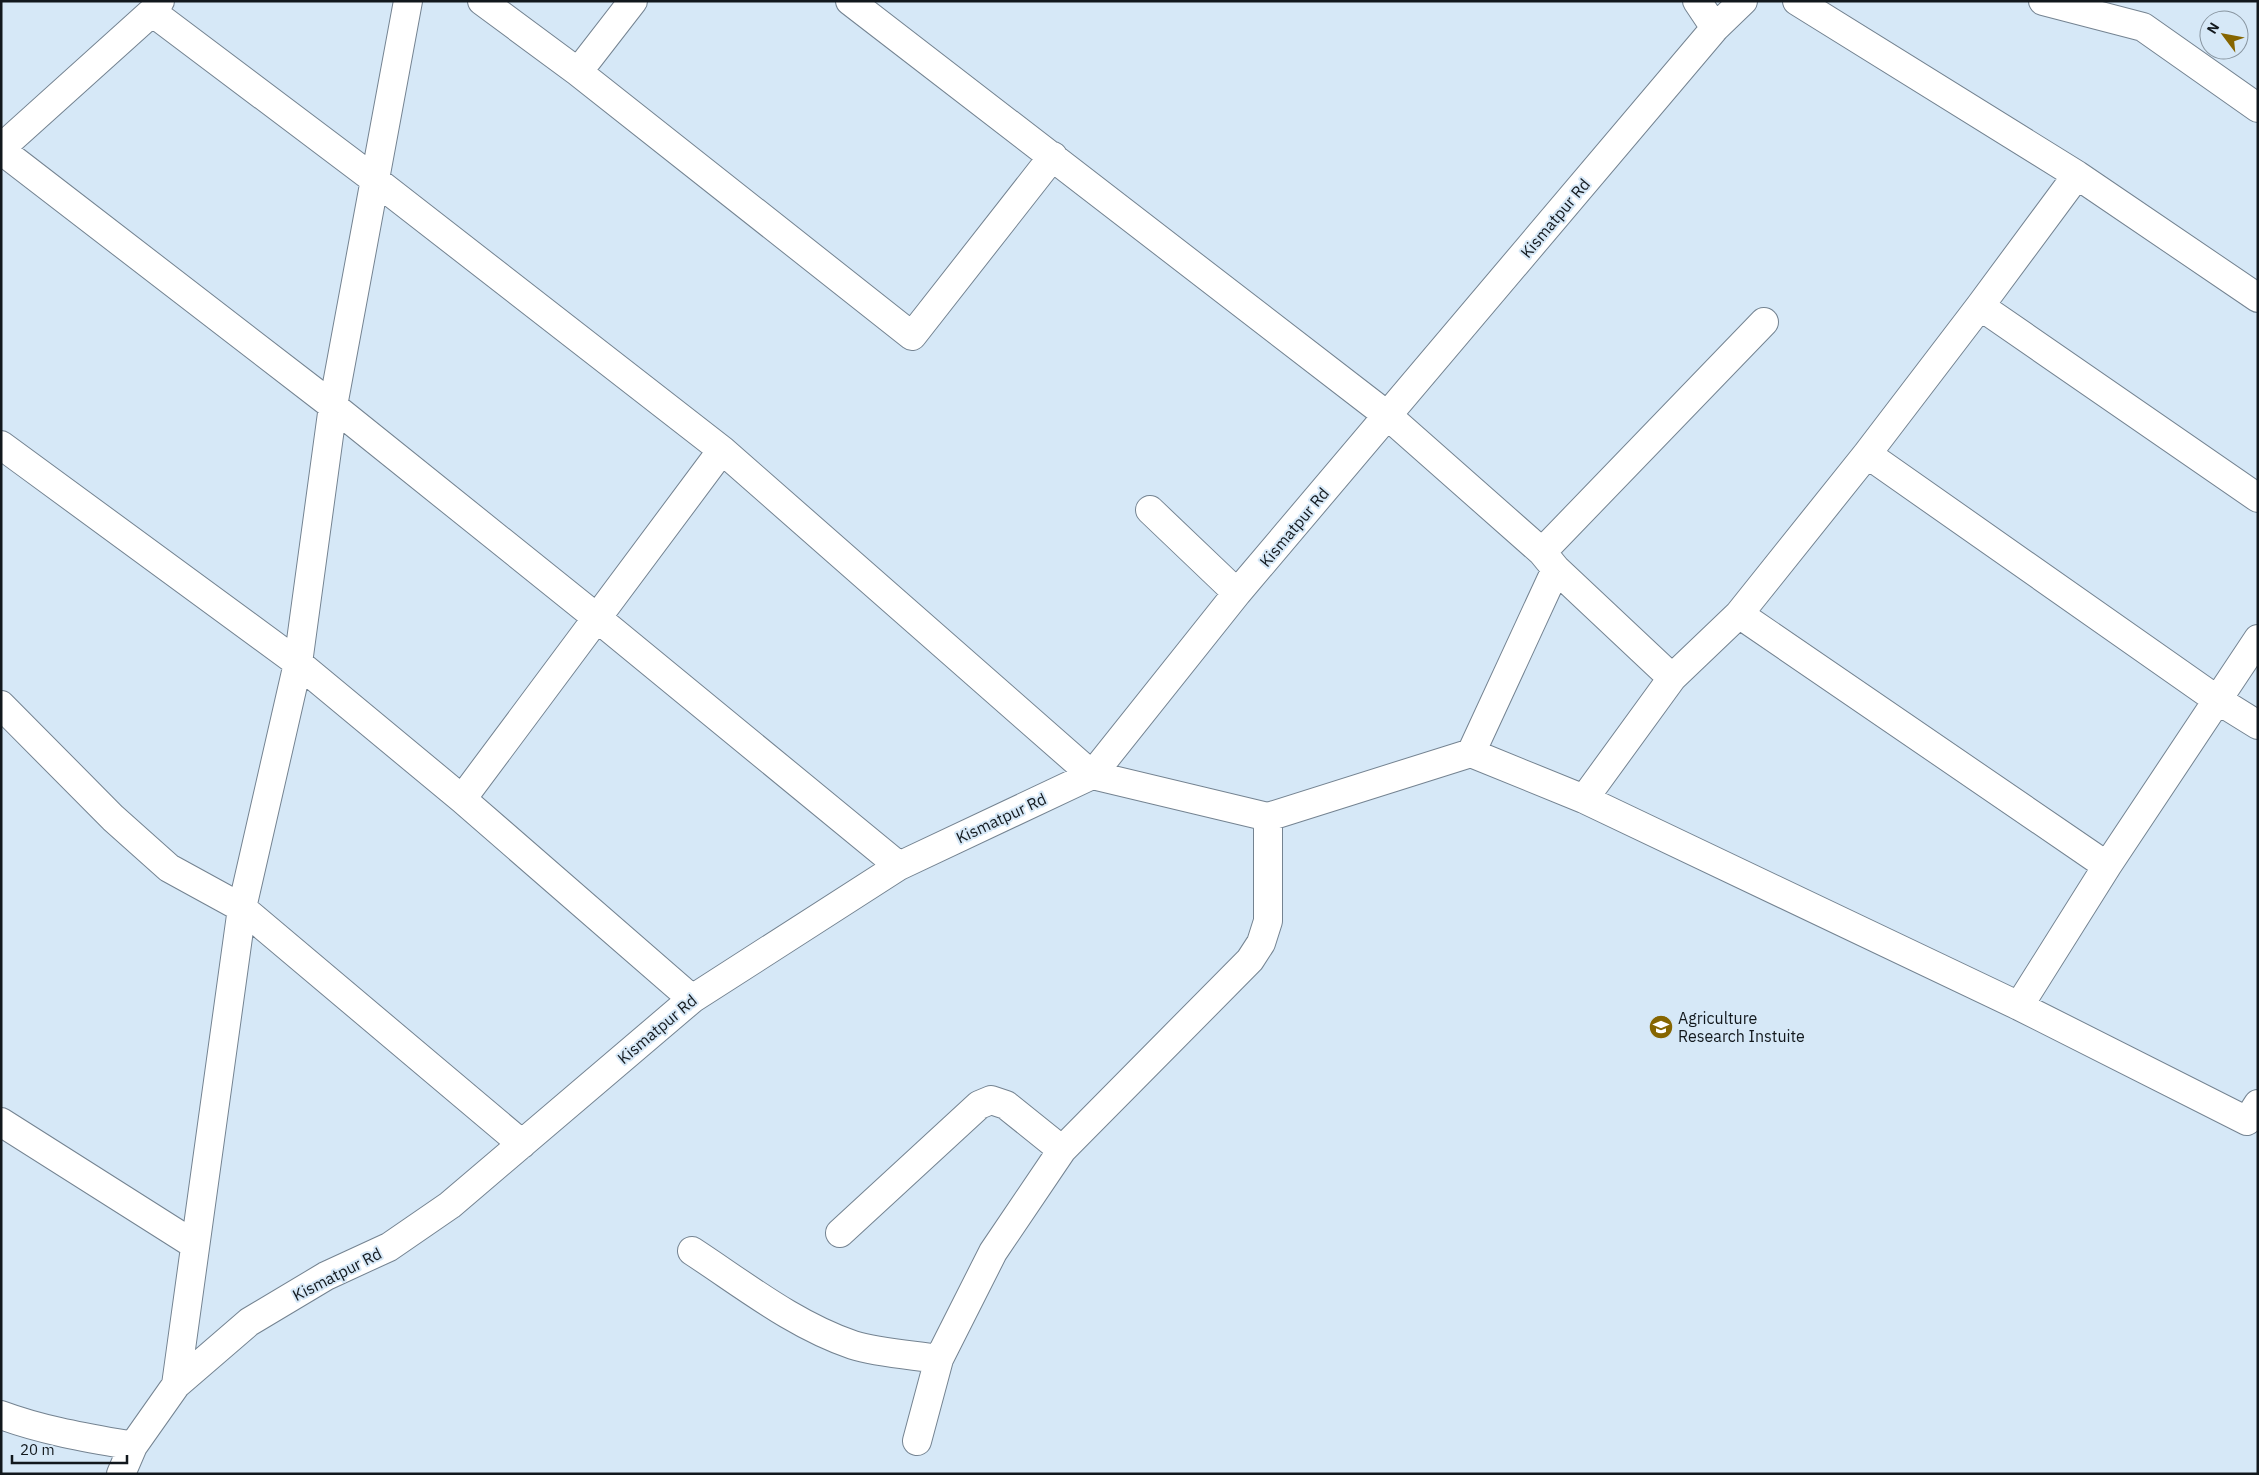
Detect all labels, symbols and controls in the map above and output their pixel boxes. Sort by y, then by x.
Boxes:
north arrow [2199,10,2249,60]
text: N [2203,19,2223,37]
street label: Kismatpur Rd [1516,174,1594,262]
street label: Kismatpur Rd [1255,483,1333,571]
street label: Kismatpur Rd [953,788,1049,848]
street label: Kismatpur Rd [613,990,701,1068]
place label: Agriculture Research Instuite [1678,1008,1805,1046]
school or university icon: Agriculture Research Instuite [1648,1014,1674,1040]
street label: Kismatpur Rd [289,1243,385,1305]
scale bar [12,1432,128,1464]
text: 20 m [20,1440,55,1459]

